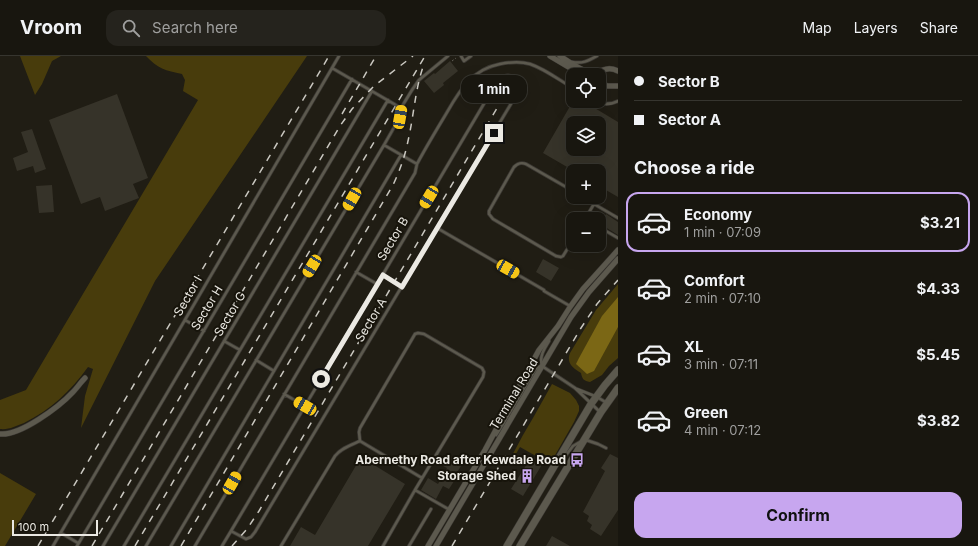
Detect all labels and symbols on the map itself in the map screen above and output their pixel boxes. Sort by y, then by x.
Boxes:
callout: 1 min [461,75,527,103]
car [392,104,408,130]
route end [485,124,503,142]
car [418,184,440,210]
car [341,186,363,212]
street label: Sector B [374,214,412,263]
car [301,253,323,279]
car [495,258,521,280]
street label: Sector I [170,273,205,318]
street label: Sector H [187,283,226,333]
street label: Sector G [210,289,249,339]
street label: Sector A [352,295,390,344]
street label: Terminal Road [486,355,541,432]
route start [312,370,330,388]
car [292,395,318,417]
place label: Abernethy Road after Kewdale Road [355,452,566,467]
bus stop icon: Abernethy Road after Kewdale Road [569,452,585,468]
place label: Storage Shed [437,468,516,483]
building icon: Storage Shed [519,468,535,484]
car [221,470,243,496]
scale bar [12,518,98,537]

